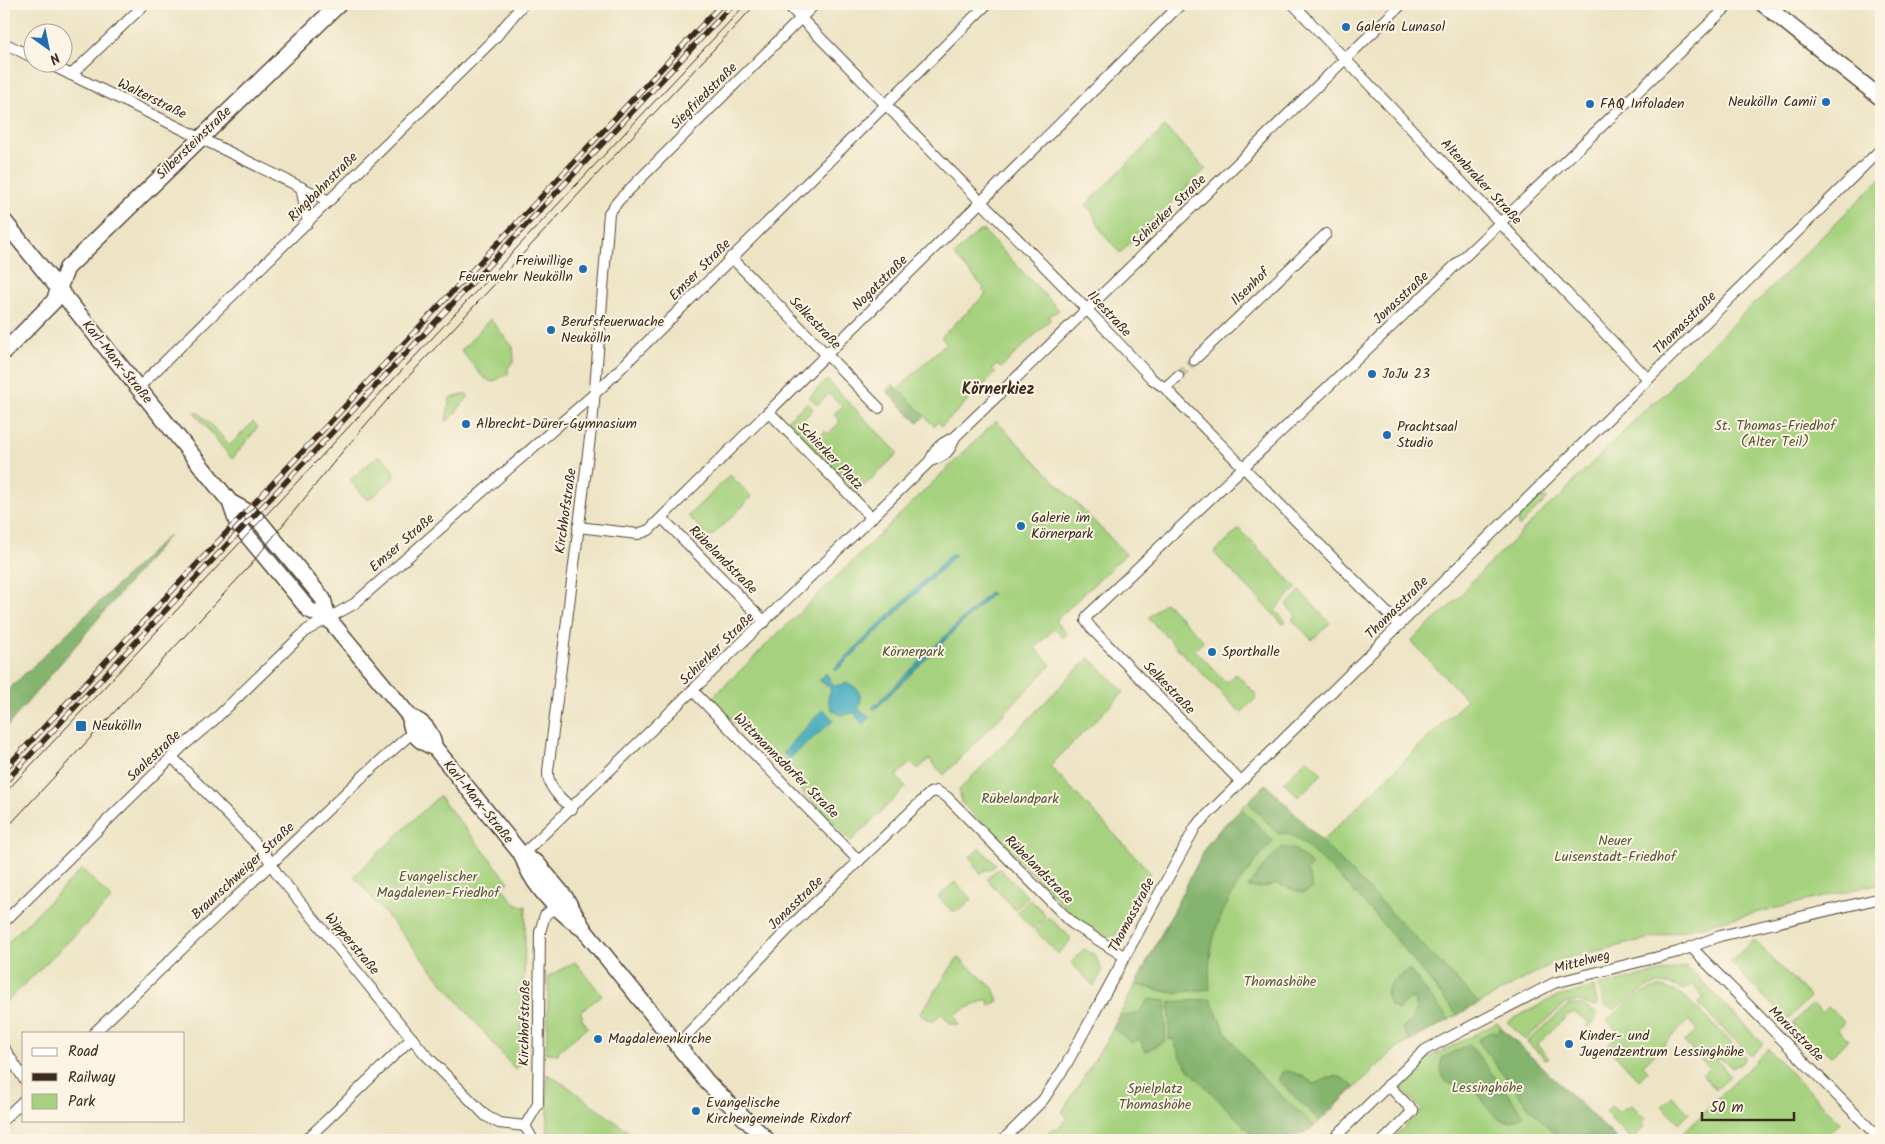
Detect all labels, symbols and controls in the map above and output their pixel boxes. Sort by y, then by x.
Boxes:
place label: Galería Lunasol [1356,16,1446,38]
marker: Galería Lunasol [1340,21,1352,33]
north arrow [22,22,72,72]
text: N [45,46,64,70]
street label: Siegfriedstraße [665,57,743,135]
street label: Walterstraße [114,73,191,125]
place label: Neukölln Camii [1728,91,1817,113]
place label: FAQ Infoladen [1600,93,1685,115]
marker: Neukölln Camii [1820,96,1832,108]
marker: FAQ Infoladen [1584,98,1596,110]
street label: Silbersteinstraße [151,101,237,185]
street label: Altenbraker Straße [1435,134,1527,231]
street label: Ringbahnstraße [283,146,364,227]
street label: Schierker Straße [1126,169,1212,253]
street label: Emser Straße [664,233,737,306]
street label: Nogatstraße [847,249,914,316]
place label: Freiwillige Feuerwehr Neukölln [459,250,574,288]
street label: Ilsenhof [1226,262,1276,311]
marker: Freiwillige Feuerwehr Neukölln [577,263,589,275]
street label: Jonasstraße [1368,266,1435,330]
street label: Ilsestraße [1081,286,1137,343]
street label: Thomasstraße [1648,286,1722,360]
street label: Selkestraße [784,291,847,355]
place label: Berufsfeuerwache Neukölln [561,311,665,349]
street label: Karl-Marx-Straße [76,315,158,409]
marker: Berufsfeuerwache Neukölln [545,324,557,336]
place label: JoJu 23 [1382,363,1430,385]
marker: JoJu 23 [1366,368,1378,380]
district label: Körnerkiez [962,377,1035,402]
place label: Albrecht-Dürer-Gymnasium [476,413,637,435]
park label: St. Thomas-Friedhof (Alter Teil) [1715,415,1837,453]
place label: Prachtsaal Studio [1397,416,1458,454]
street label: Schierker Platz [792,417,868,495]
marker: Albrecht-Dürer-Gymnasium [460,418,472,430]
marker: Prachtsaal Studio [1381,429,1393,441]
street label: Kirchhofstraße [549,466,583,555]
place label: Galerie im Körnerpark [1031,507,1094,545]
street label: Emser Straße [364,508,440,578]
street label: Rübelandstraße [683,520,763,600]
marker: Galerie im Körnerpark [1015,520,1027,532]
street label: Thomasstraße [1360,571,1434,645]
street label: Schierker Straße [674,607,760,691]
park label: Körnerpark [882,641,944,663]
place label: Sporthalle [1222,641,1280,663]
marker: Sporthalle [1206,646,1218,658]
street label: Selkestraße [1138,656,1201,720]
street label: Wittmannsdorfer Straße [728,708,844,824]
place label: Neukölln [92,715,142,737]
marker: Neukölln [74,719,88,733]
street label: Saalestraße [122,725,187,787]
street label: Karl-Marx-Straße [437,755,519,849]
park label: Rübelandpark [981,788,1059,810]
street label: Braunschweiger Straße [186,817,300,925]
street label: Rübelandstraße [999,830,1079,910]
park label: Neuer Luisenstadt-Friedhof [1554,830,1678,868]
park label: Evangelischer Magdalenen-Friedhof [377,866,501,904]
street label: Jonasstraße [763,870,829,935]
street label: Thomasstraße [1103,873,1161,956]
street label: Wipperstraße [319,908,385,981]
street label: Mittelweg [1551,944,1613,980]
park label: Thomashöhe [1244,971,1317,993]
street label: Kirchhofstraße [513,979,537,1066]
street label: Morusstraße [1763,1001,1830,1068]
place label: Kinder- und Jugendzentrum Lessinghöhe [1579,1025,1745,1063]
place label: Magdalenenkirche [608,1028,712,1050]
legend [22,1032,185,1122]
marker: Magdalenenkirche [592,1033,604,1045]
marker: Kinder- und Jugendzentrum Lessinghöhe [1563,1038,1575,1050]
text: Road [68,1040,99,1064]
text: Railway [68,1066,116,1090]
park label: Lessinghöhe [1452,1077,1523,1099]
park label: Spielplatz Thomashöhe [1119,1078,1192,1116]
scale bar [1702,1089,1795,1121]
text: Park [68,1090,96,1114]
place label: Evangelische Kirchengemeinde Rixdorf [706,1092,852,1130]
text: 50 m [1710,1096,1744,1120]
marker: Evangelische Kirchengemeinde Rixdorf [690,1105,702,1117]

